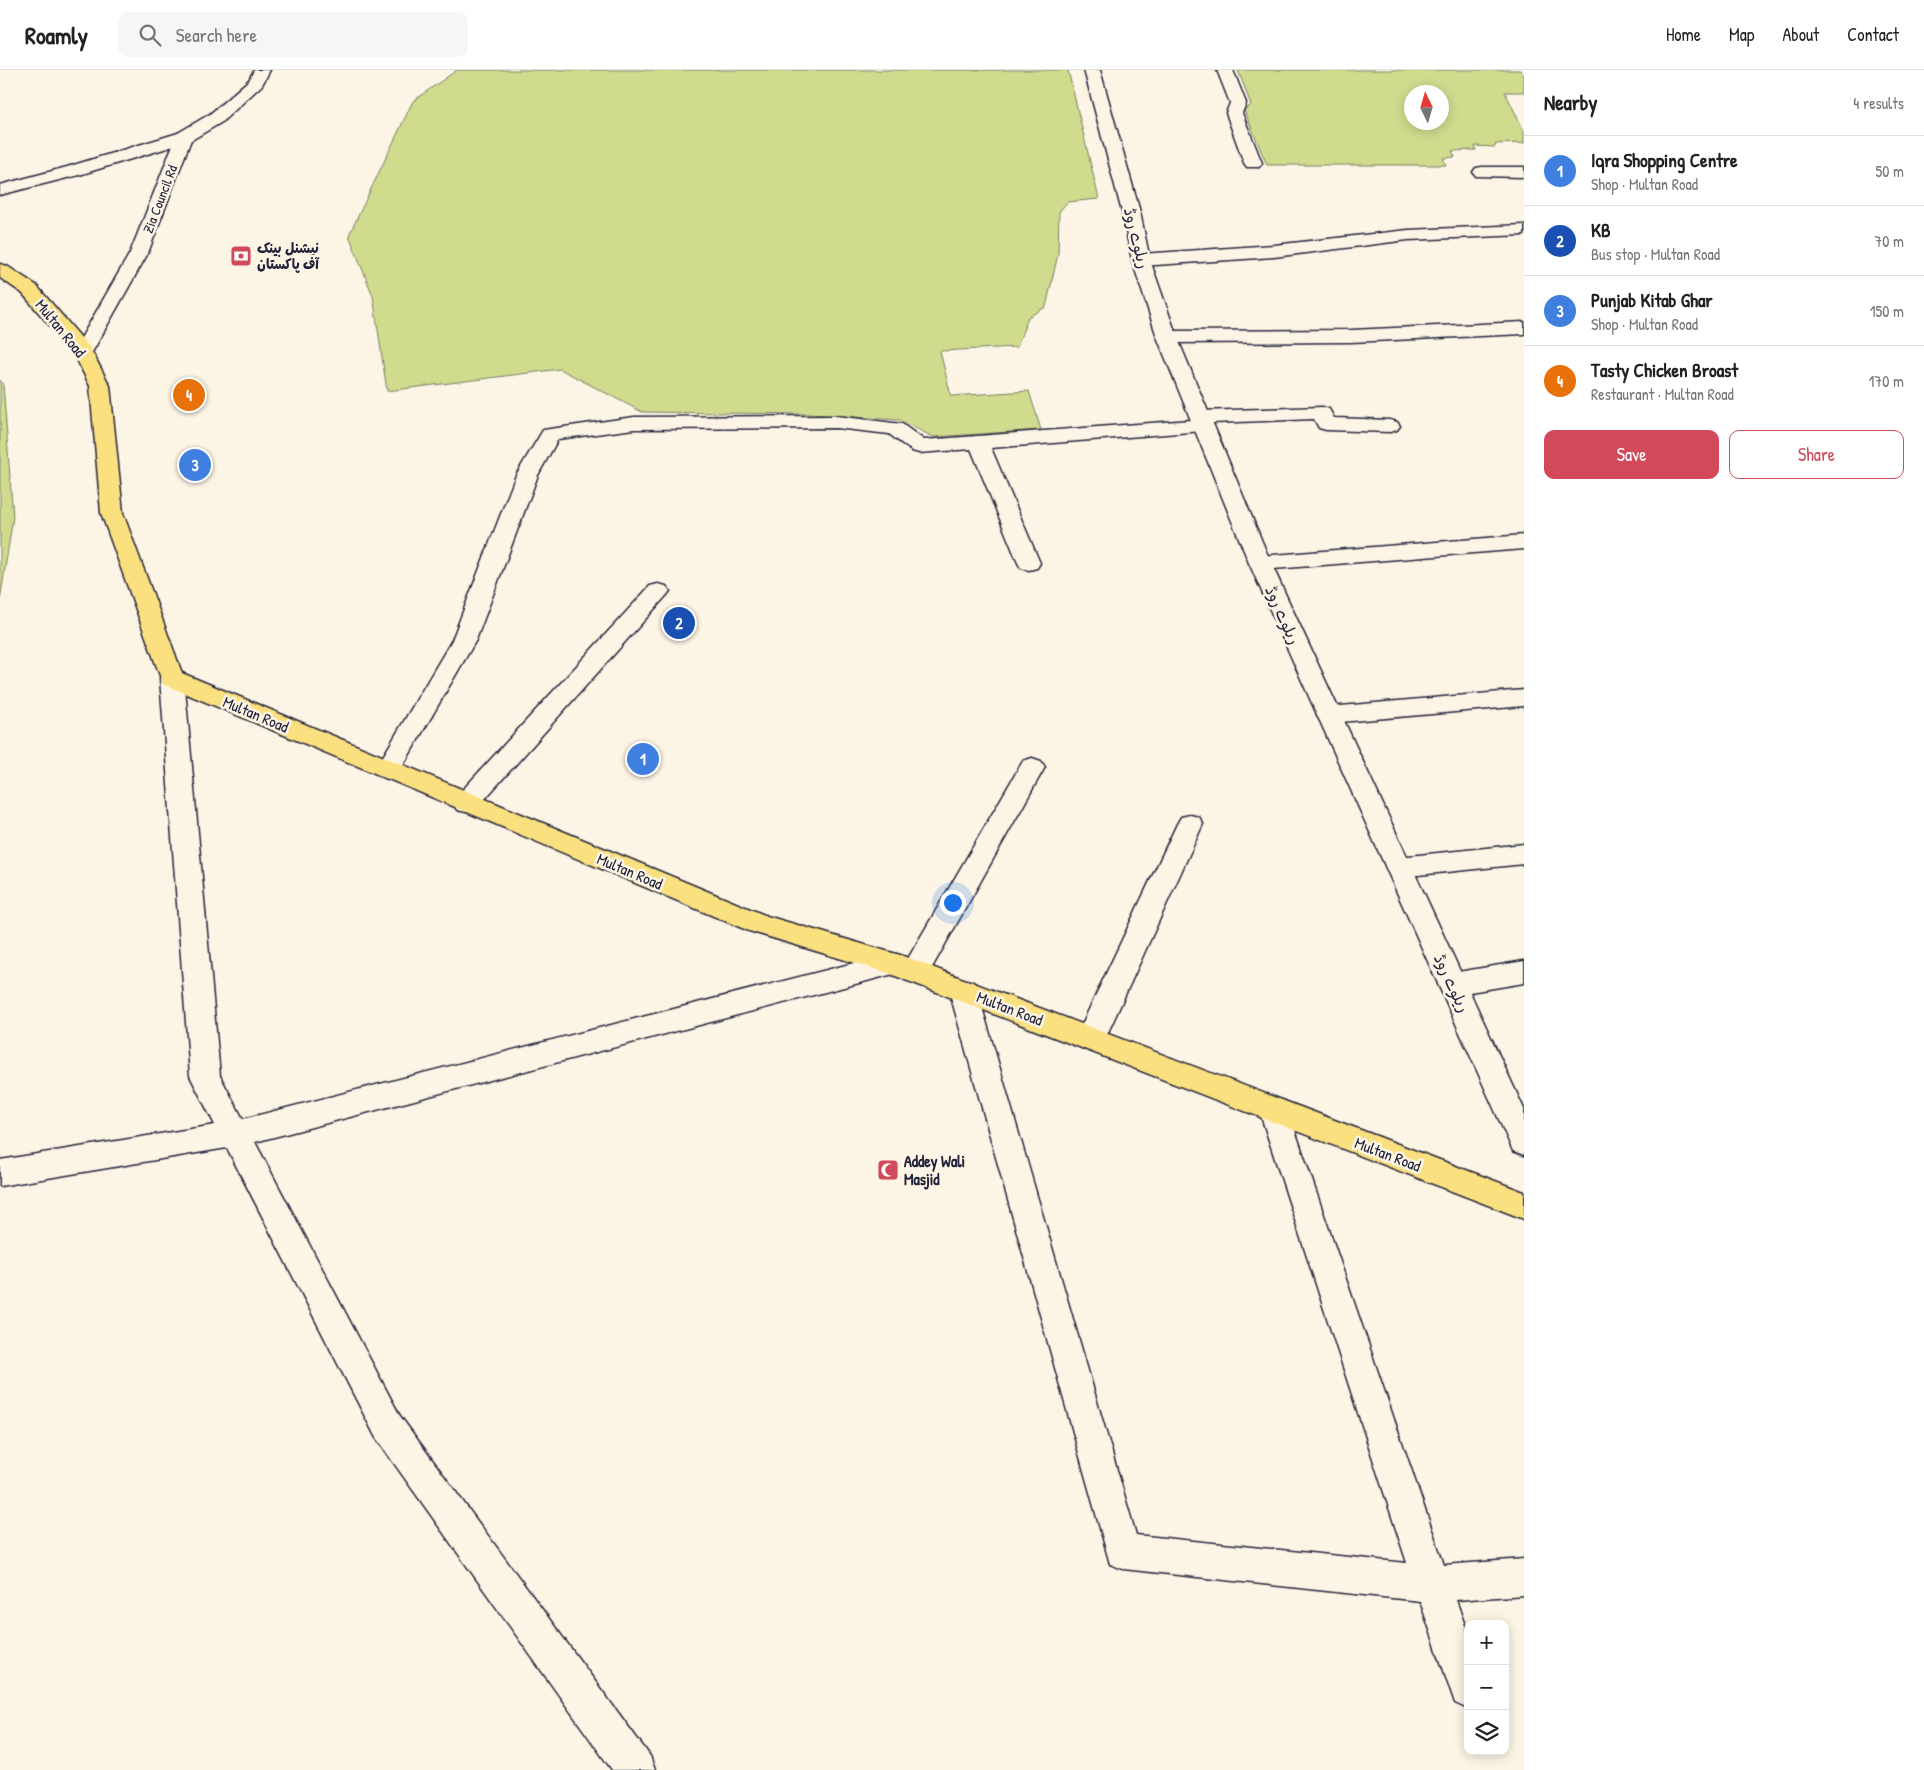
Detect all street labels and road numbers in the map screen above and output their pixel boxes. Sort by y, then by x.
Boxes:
street label: Zia Council Rd [138,162,181,236]
street label: ریلوے روڈ [1119,205,1155,271]
street label: Multan Road [31,294,91,362]
street label: ریلوے روڈ [1260,582,1306,648]
street label: Multan Road [220,690,292,738]
street label: Multan Road [594,847,666,895]
street label: ریلوے روڈ [1429,950,1475,1016]
street label: Multan Road [974,985,1046,1031]
street label: Multan Road [1352,1131,1424,1177]

